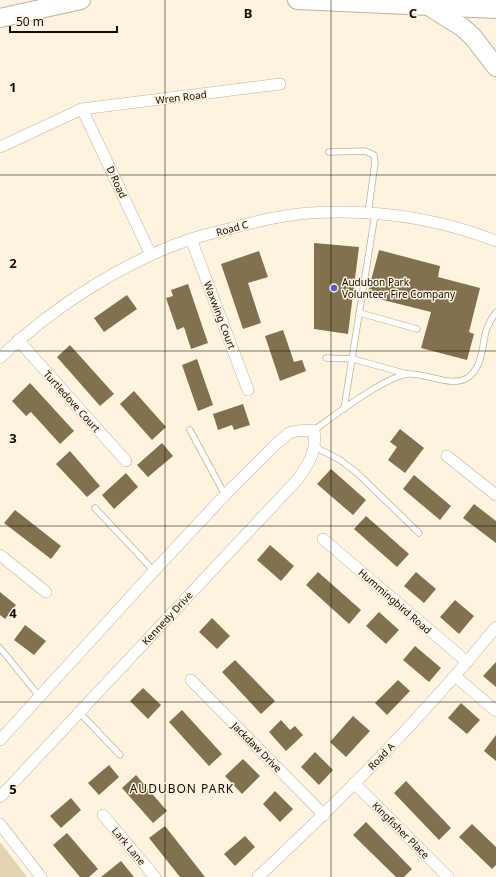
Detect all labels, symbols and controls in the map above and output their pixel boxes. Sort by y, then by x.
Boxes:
text: B [244,4,252,22]
text: C [409,4,417,22]
scale bar [10,8,117,34]
text: 50 m [16,13,44,30]
text: 1 [9,78,17,96]
street label: Wren Road [155,87,207,107]
street label: D Road [103,164,131,200]
street label: Road C [214,217,250,239]
text: 2 [9,254,17,272]
place label: Audubon Park Volunteer Fire Company [342,275,456,301]
street label: Waxwing Court [201,279,240,351]
marker: Audubon Park Volunteer Fire Company [329,283,339,293]
street label: Turtledove Court [40,367,104,435]
text: 3 [9,429,17,447]
street label: Hummingbird Road [355,565,435,637]
street label: Kennedy Drive [139,588,196,648]
text: 4 [9,604,17,622]
street label: Jackdaw Drive [228,718,285,775]
street label: Road A [364,739,398,773]
text: 5 [9,780,17,798]
district label: AUDUBON PARK [130,780,234,797]
street label: Kingfisher Place [369,798,433,862]
street label: Lark Lane [109,824,149,868]

